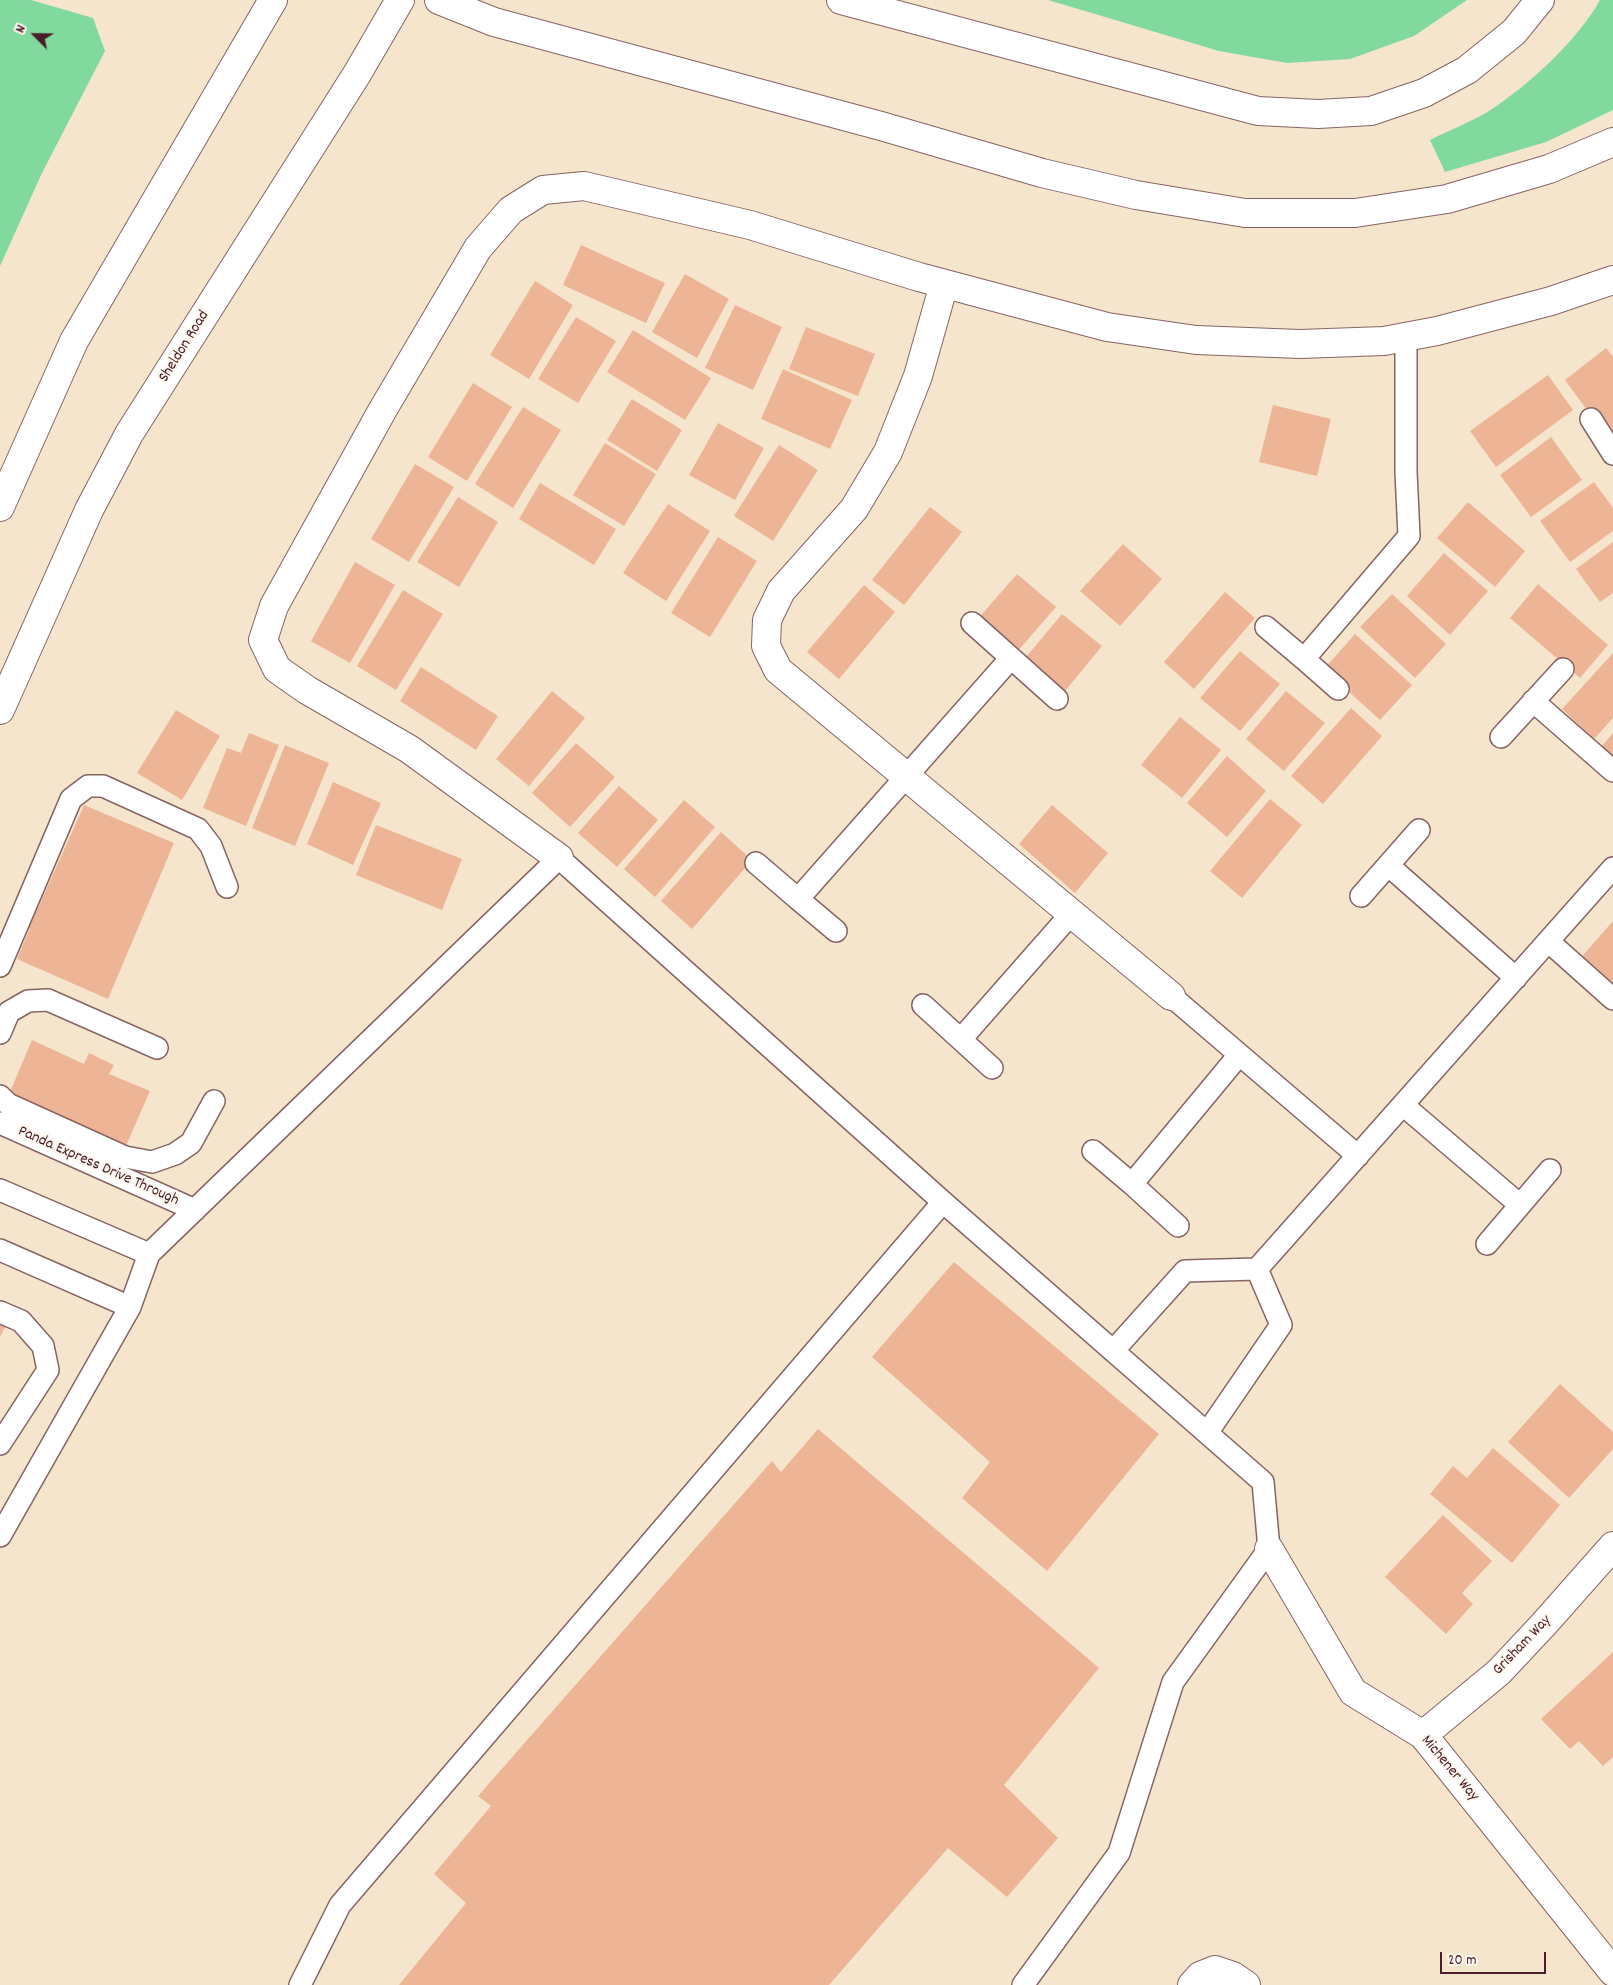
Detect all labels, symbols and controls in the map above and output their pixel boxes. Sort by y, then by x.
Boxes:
north arrow [10,10,60,60]
text: N [11,22,32,36]
street label: Sheldon Road [155,308,215,386]
street label: Panda Express Drive Through [15,1123,181,1211]
street label: Grisham Way [1490,1612,1556,1680]
street label: Michener Way [1416,1732,1482,1806]
scale bar [1443,1942,1549,1974]
text: 20 m [1448,1950,1476,1972]

